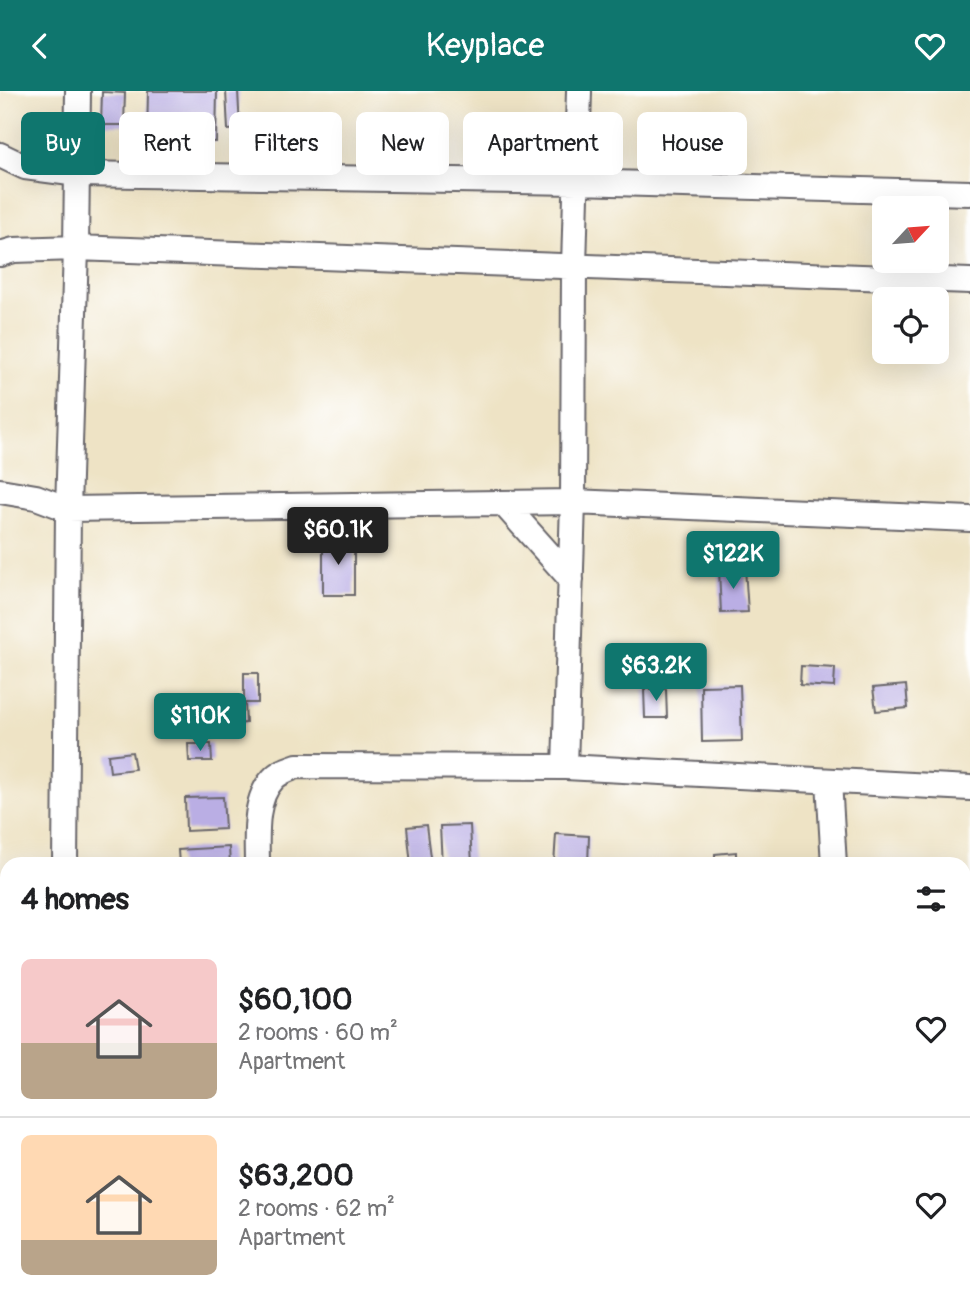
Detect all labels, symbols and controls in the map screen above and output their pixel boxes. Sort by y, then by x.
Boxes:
text: Keyplace [426,26,544,66]
icon: back [21,27,59,65]
icon: heart [911,27,949,65]
chip: Buy [21,112,105,175]
chip: Rent [119,112,215,175]
chip: Filters [229,112,342,175]
chip: New [356,112,449,175]
chip: Apartment [463,112,623,175]
chip: House [637,112,747,175]
north arrow [872,196,948,273]
map controls [872,196,949,364]
button: locate [872,287,949,364]
pin: $60.1K [281,507,395,567]
text: $60.1K [303,515,373,544]
pin: $122K [684,531,782,591]
text: $122K [702,539,764,568]
pin: $63.2K [599,643,713,703]
text: $63.2K [621,651,691,680]
pin: $110K [151,693,249,753]
text: $110K [170,701,230,730]
icon: filters [912,880,950,918]
text: 4 homes [21,881,129,918]
text: $60,100 [238,981,353,1018]
icon: home [77,987,161,1071]
icon: heart [912,1010,950,1048]
text: 2 rooms · 60 m² [238,1018,398,1047]
text: Apartment [238,1047,345,1076]
text: $63,200 [238,1157,354,1194]
icon: home [77,1163,161,1247]
icon: heart [912,1186,950,1224]
text: 2 rooms · 62 m² [238,1194,395,1223]
text: Apartment [238,1223,345,1252]

